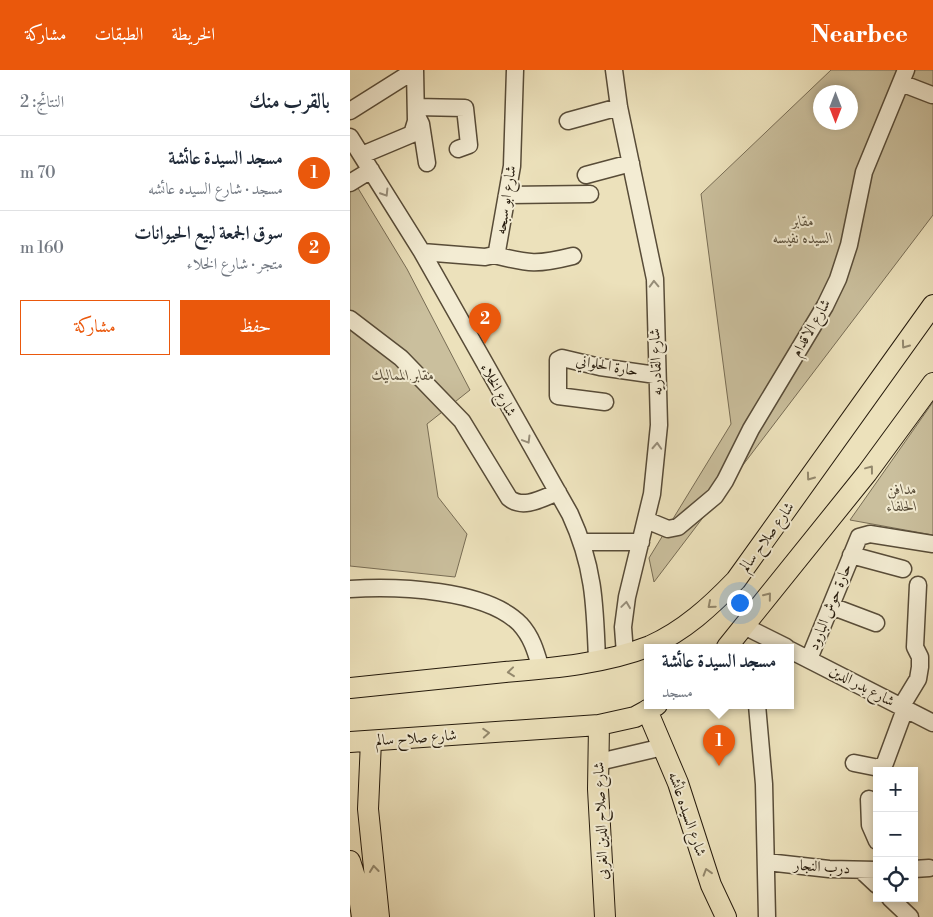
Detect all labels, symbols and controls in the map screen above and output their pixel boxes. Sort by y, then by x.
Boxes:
text: Nearbee [811,20,908,50]
text: مشاركة [25,23,66,46]
text: الطبقات [94,23,143,46]
text: الخريطة [171,23,215,46]
north arrow [813,85,858,130]
text: بالقرب منك [249,89,330,115]
text: النتائج: 2 [20,92,64,112]
text: مسجد السيدة عائشة [168,146,283,170]
text: 70 m [20,163,56,183]
text: 1 [310,163,318,183]
street label: شارع ابو سبحه [491,164,524,236]
text: مسجد · شارع السيده عائشه [148,179,283,199]
one-way arrow [379,188,389,197]
park label: مقابر السيده نفيسه [773,212,833,248]
text: سوق الجمعة لبيع الحيوانات [134,221,283,245]
text: 160 m [20,238,64,258]
text: 2 [309,238,319,258]
text: متجر · شارع الخلاء [187,254,283,274]
one-way arrow [649,280,660,288]
street label: شارع الاقدام [787,296,838,362]
button: مشاركة [20,300,170,355]
button: حفظ [180,300,330,355]
pin: 2 [469,303,501,344]
street label: شارع القادريه [645,328,670,396]
one-way arrow [902,339,911,349]
street label: حارة الحلواني [574,351,640,383]
street label: شارع الخلاء [473,360,520,421]
park label: مقابر المماليك [372,366,434,385]
one-way arrow [521,435,530,444]
one-way arrow [652,442,663,450]
one-way arrow [864,465,873,475]
one-way arrow [807,471,816,481]
park label: مدافن الحلفاء [887,480,917,516]
street label: شارع صلاح سالم [735,498,801,577]
street label: حارة حوش البارود [804,561,856,653]
your location [727,590,753,616]
one-way arrow [763,593,771,602]
one-way arrow [708,600,717,608]
one-way arrow [620,601,630,610]
popup [644,644,794,709]
text: مسجد السيدة عائشة [662,649,776,673]
street label: شارع بدر الدين [825,661,898,714]
one-way arrow [507,666,515,677]
text: مسجد [662,682,693,702]
pin: 1 [703,725,735,766]
street label: شارع صلاح سالم [375,726,458,753]
one-way arrow [482,727,490,738]
street label: شارع صلاح الدين الغربى [589,762,616,880]
map controls [873,767,918,902]
button: + [873,767,918,812]
street label: شارع السيده عائشه [661,769,710,860]
button: − [873,812,918,857]
street label: درب النجار [791,855,851,878]
button: locate [873,857,918,902]
one-way arrow [369,864,380,872]
one-way arrow [702,869,712,877]

